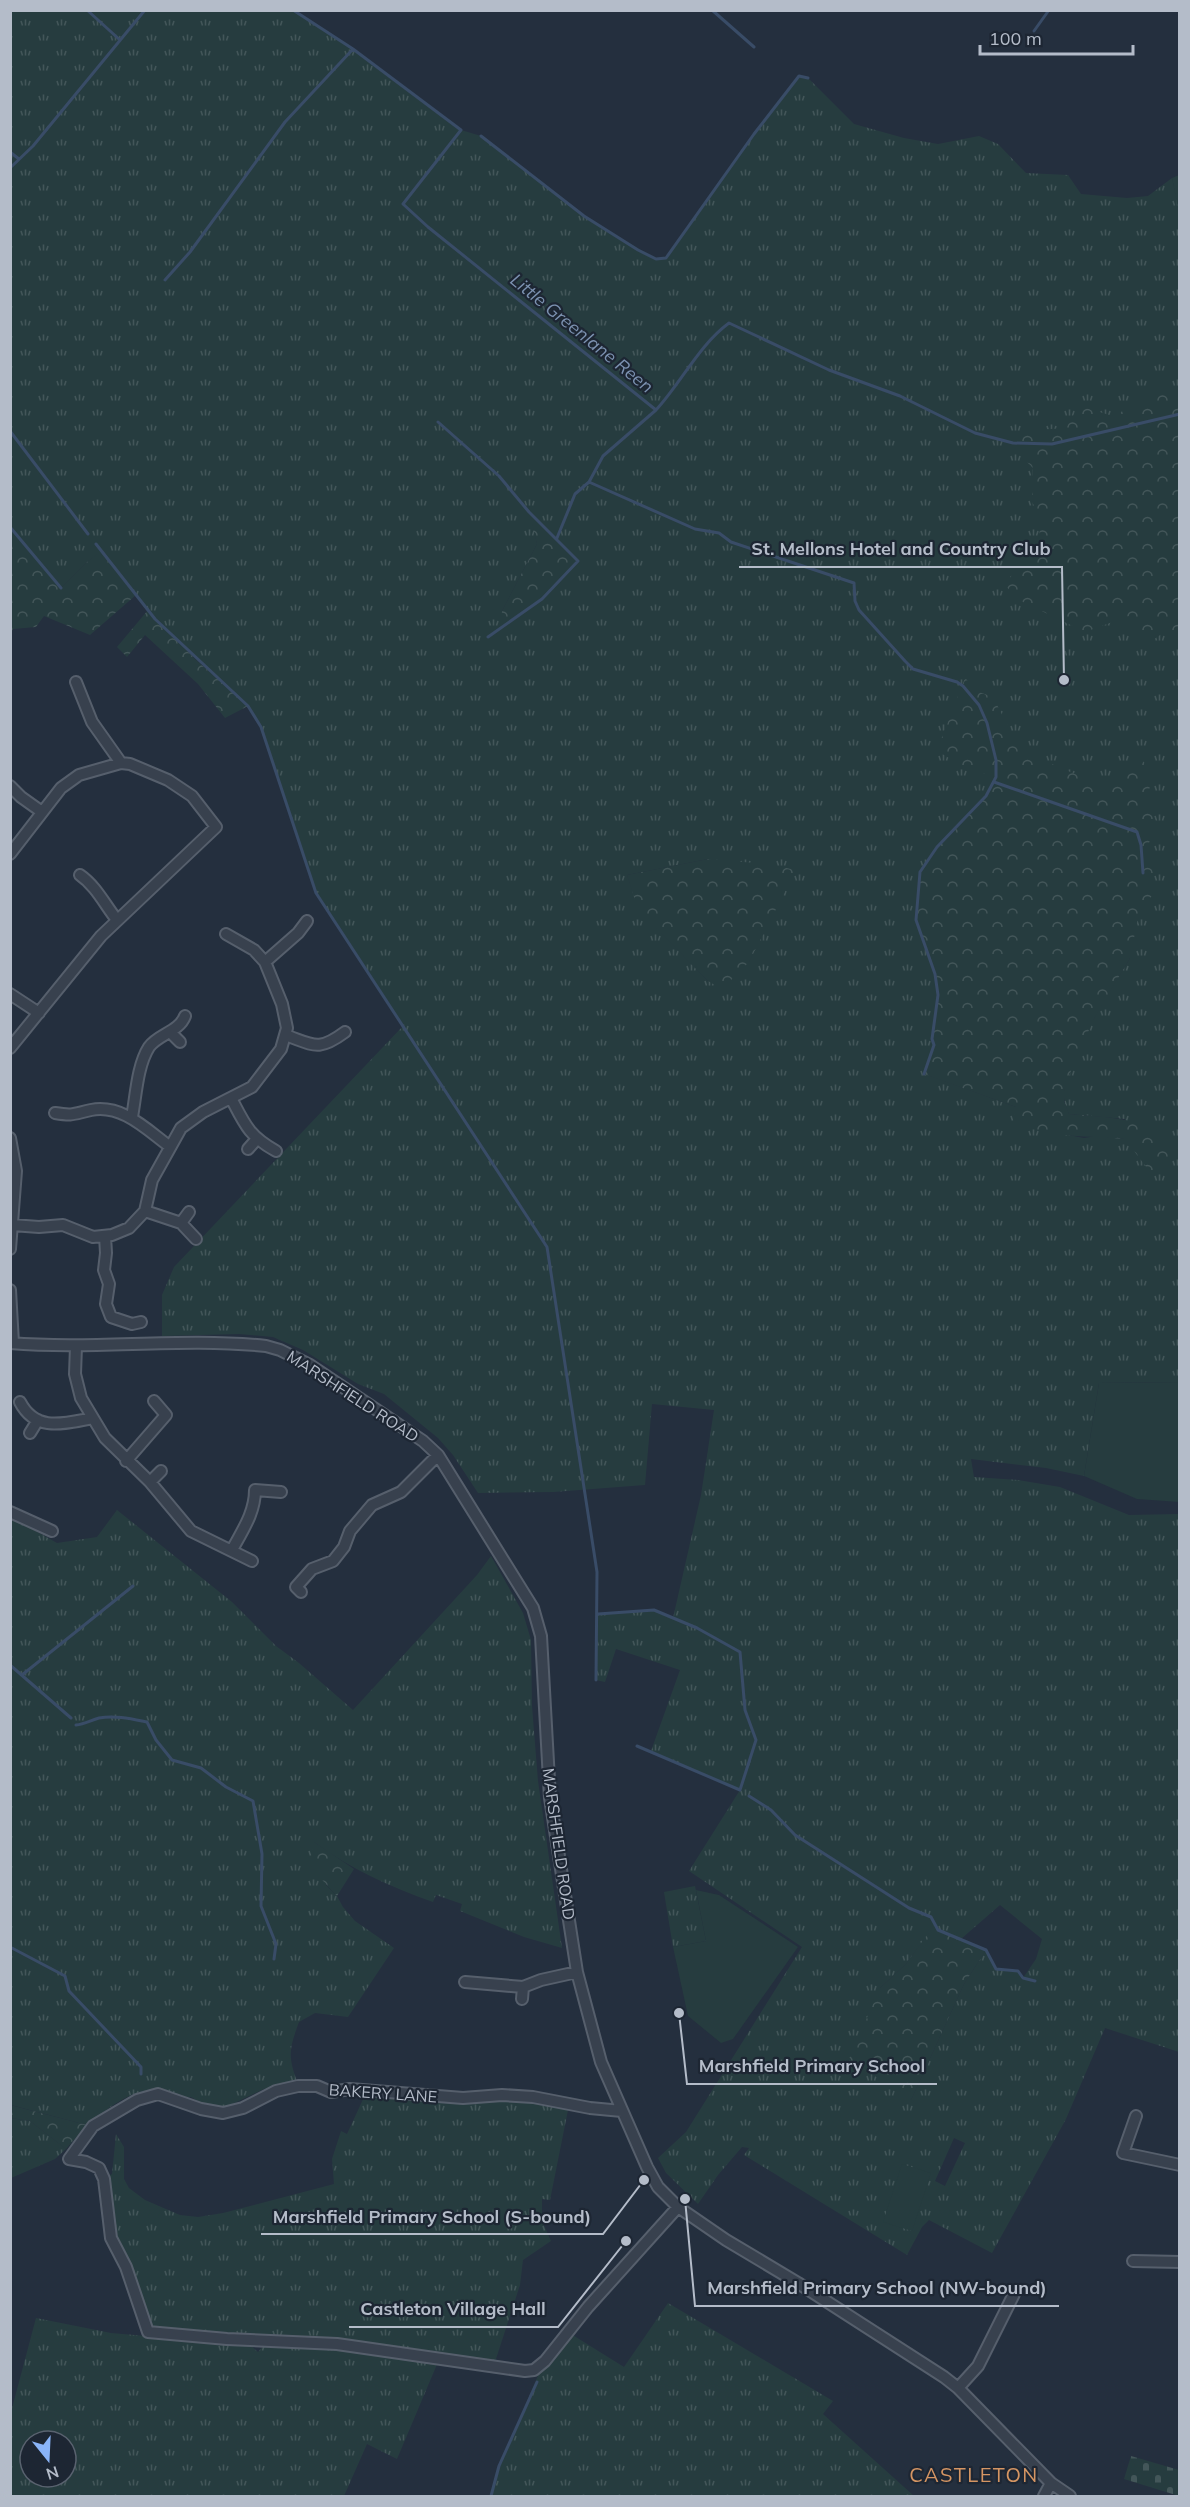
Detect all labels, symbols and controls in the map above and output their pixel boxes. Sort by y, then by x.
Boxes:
scale bar [980,18,1133,56]
text: 100 m [989,27,1042,50]
water label: Little Greenlane Reen [506,268,658,398]
callout: St. Mellons Hotel and Country Club [739,531,1062,567]
text: St. Mellons Hotel and Country Club [751,537,1051,560]
street label: MARSHFIELD ROAD [283,1346,423,1446]
street label: MARSHFIELD ROAD [538,1767,580,1921]
callout: Marshfield Primary School [687,2048,937,2084]
text: Marshfield Primary School [699,2054,925,2077]
street label: BAKERY LANE [328,2079,438,2107]
callout: Marshfield Primary School (S-bound) [261,2198,603,2234]
text: Marshfield Primary School (S-bound) [273,2205,591,2228]
callout: Marshfield Primary School (NW-bound) [695,2270,1059,2306]
text: Marshfield Primary School (NW-bound) [707,2276,1047,2299]
callout: Castleton Village Hall [349,2291,558,2327]
text: Castleton Village Hall [360,2297,546,2320]
north arrow [18,2429,78,2489]
text: N [44,2462,61,2485]
district label: CASTLETON [909,2462,1039,2487]

